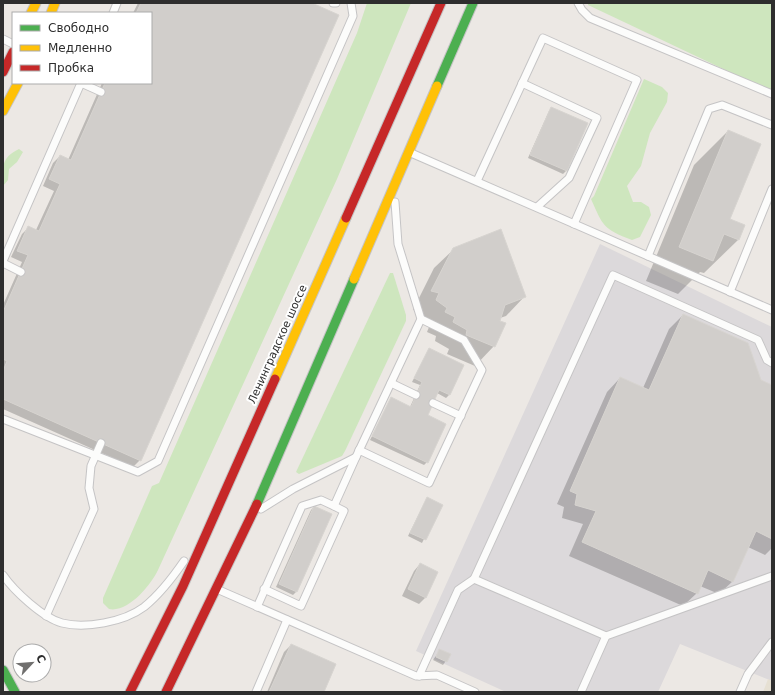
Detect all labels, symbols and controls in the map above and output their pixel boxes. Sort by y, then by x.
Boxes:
legend [12,12,152,84]
text: Свободно [48,21,109,35]
text: Медленно [48,41,112,55]
text: Пробка [48,61,94,75]
street label: Ленинградское шоссе [245,282,310,406]
north arrow [12,643,52,683]
text: С [33,652,48,665]

